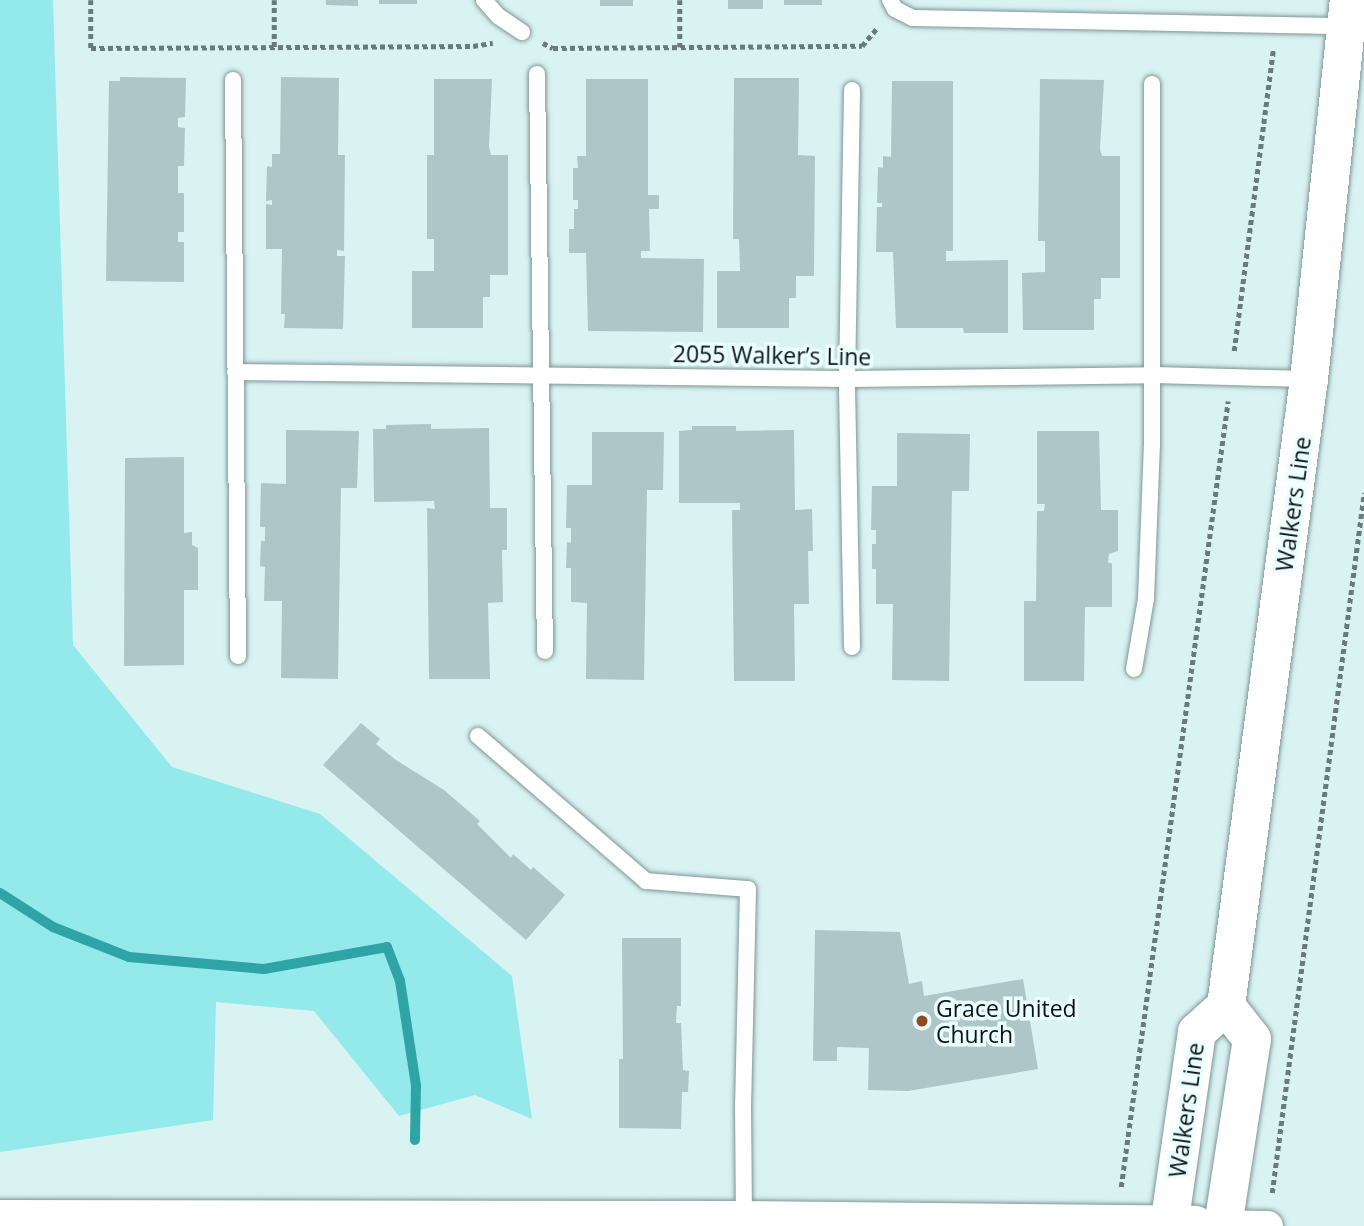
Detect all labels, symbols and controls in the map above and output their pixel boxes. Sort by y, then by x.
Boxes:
street label: 2055 Walker’s Line [673,339,871,371]
street label: Walkers Line [1270,435,1316,573]
place label: Grace United Church [936,994,1077,1048]
marker: Grace United Church [914,1013,930,1029]
street label: Walkers Line [1163,1041,1209,1179]

